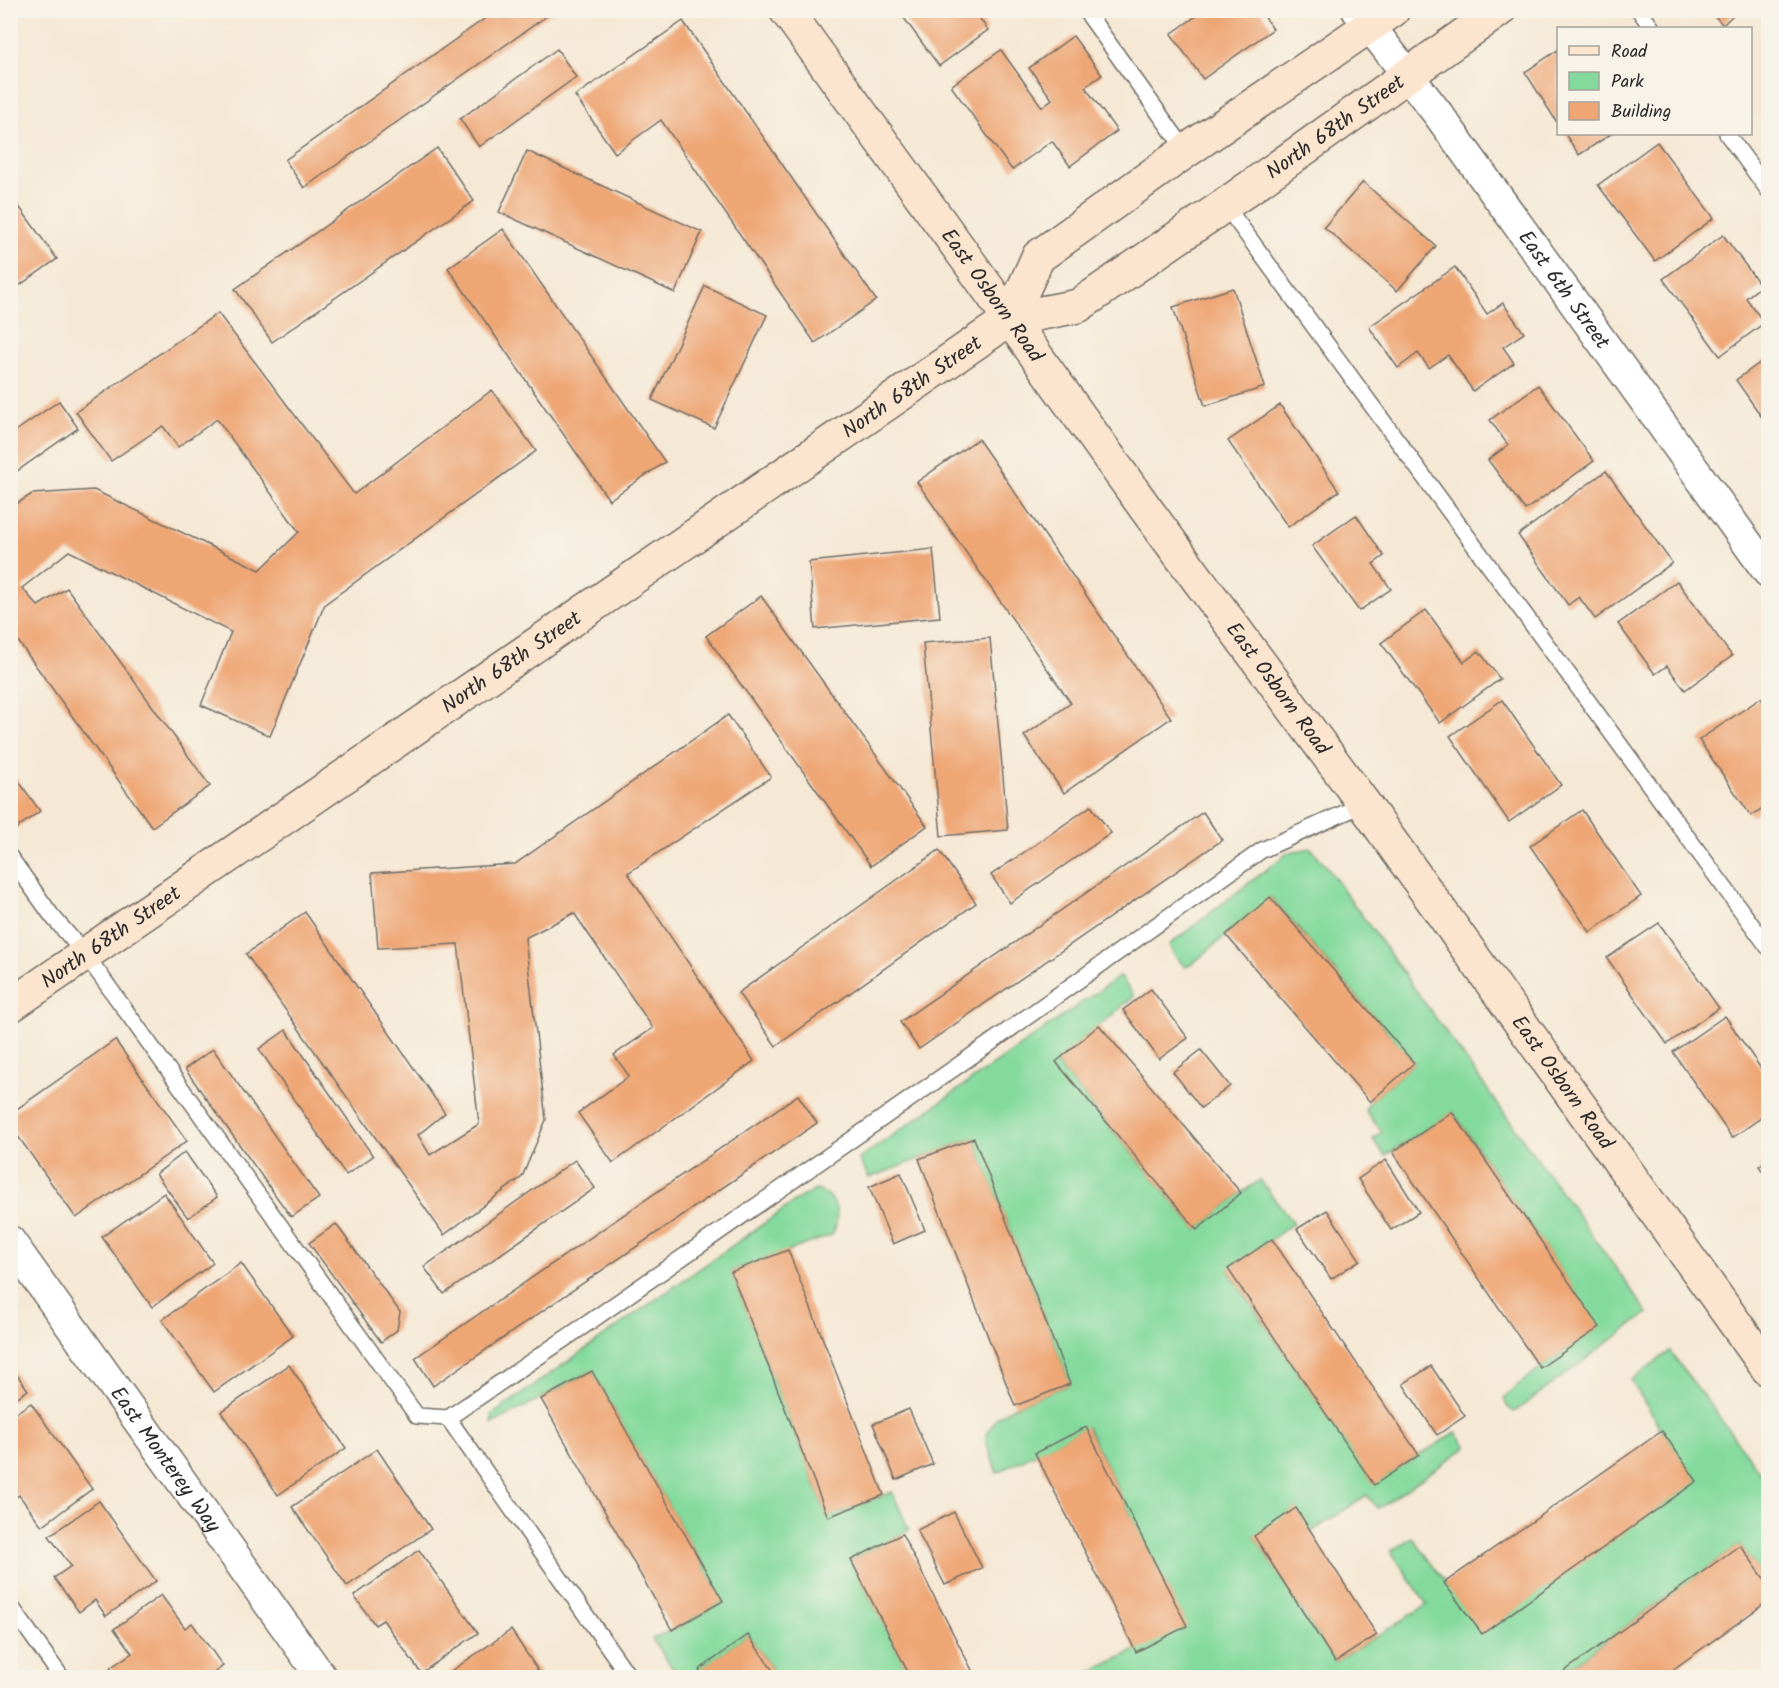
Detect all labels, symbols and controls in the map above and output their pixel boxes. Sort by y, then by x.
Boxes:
legend [1557,27,1752,135]
text: Road [1611,38,1648,67]
street label: North 68th Street [1260,66,1413,189]
text: Park [1611,68,1644,97]
text: Building [1611,98,1671,127]
street label: East Osborn Road [932,222,1051,370]
street label: East 6th Street [1509,224,1618,358]
street label: North 68th Street [836,327,990,448]
street label: North 68th Street [435,602,590,723]
street label: East Osborn Road [1217,615,1338,763]
street label: North 68th Street [34,878,189,998]
street label: East Osborn Road [1502,1009,1622,1158]
street label: East Monterey Way [101,1380,228,1540]

